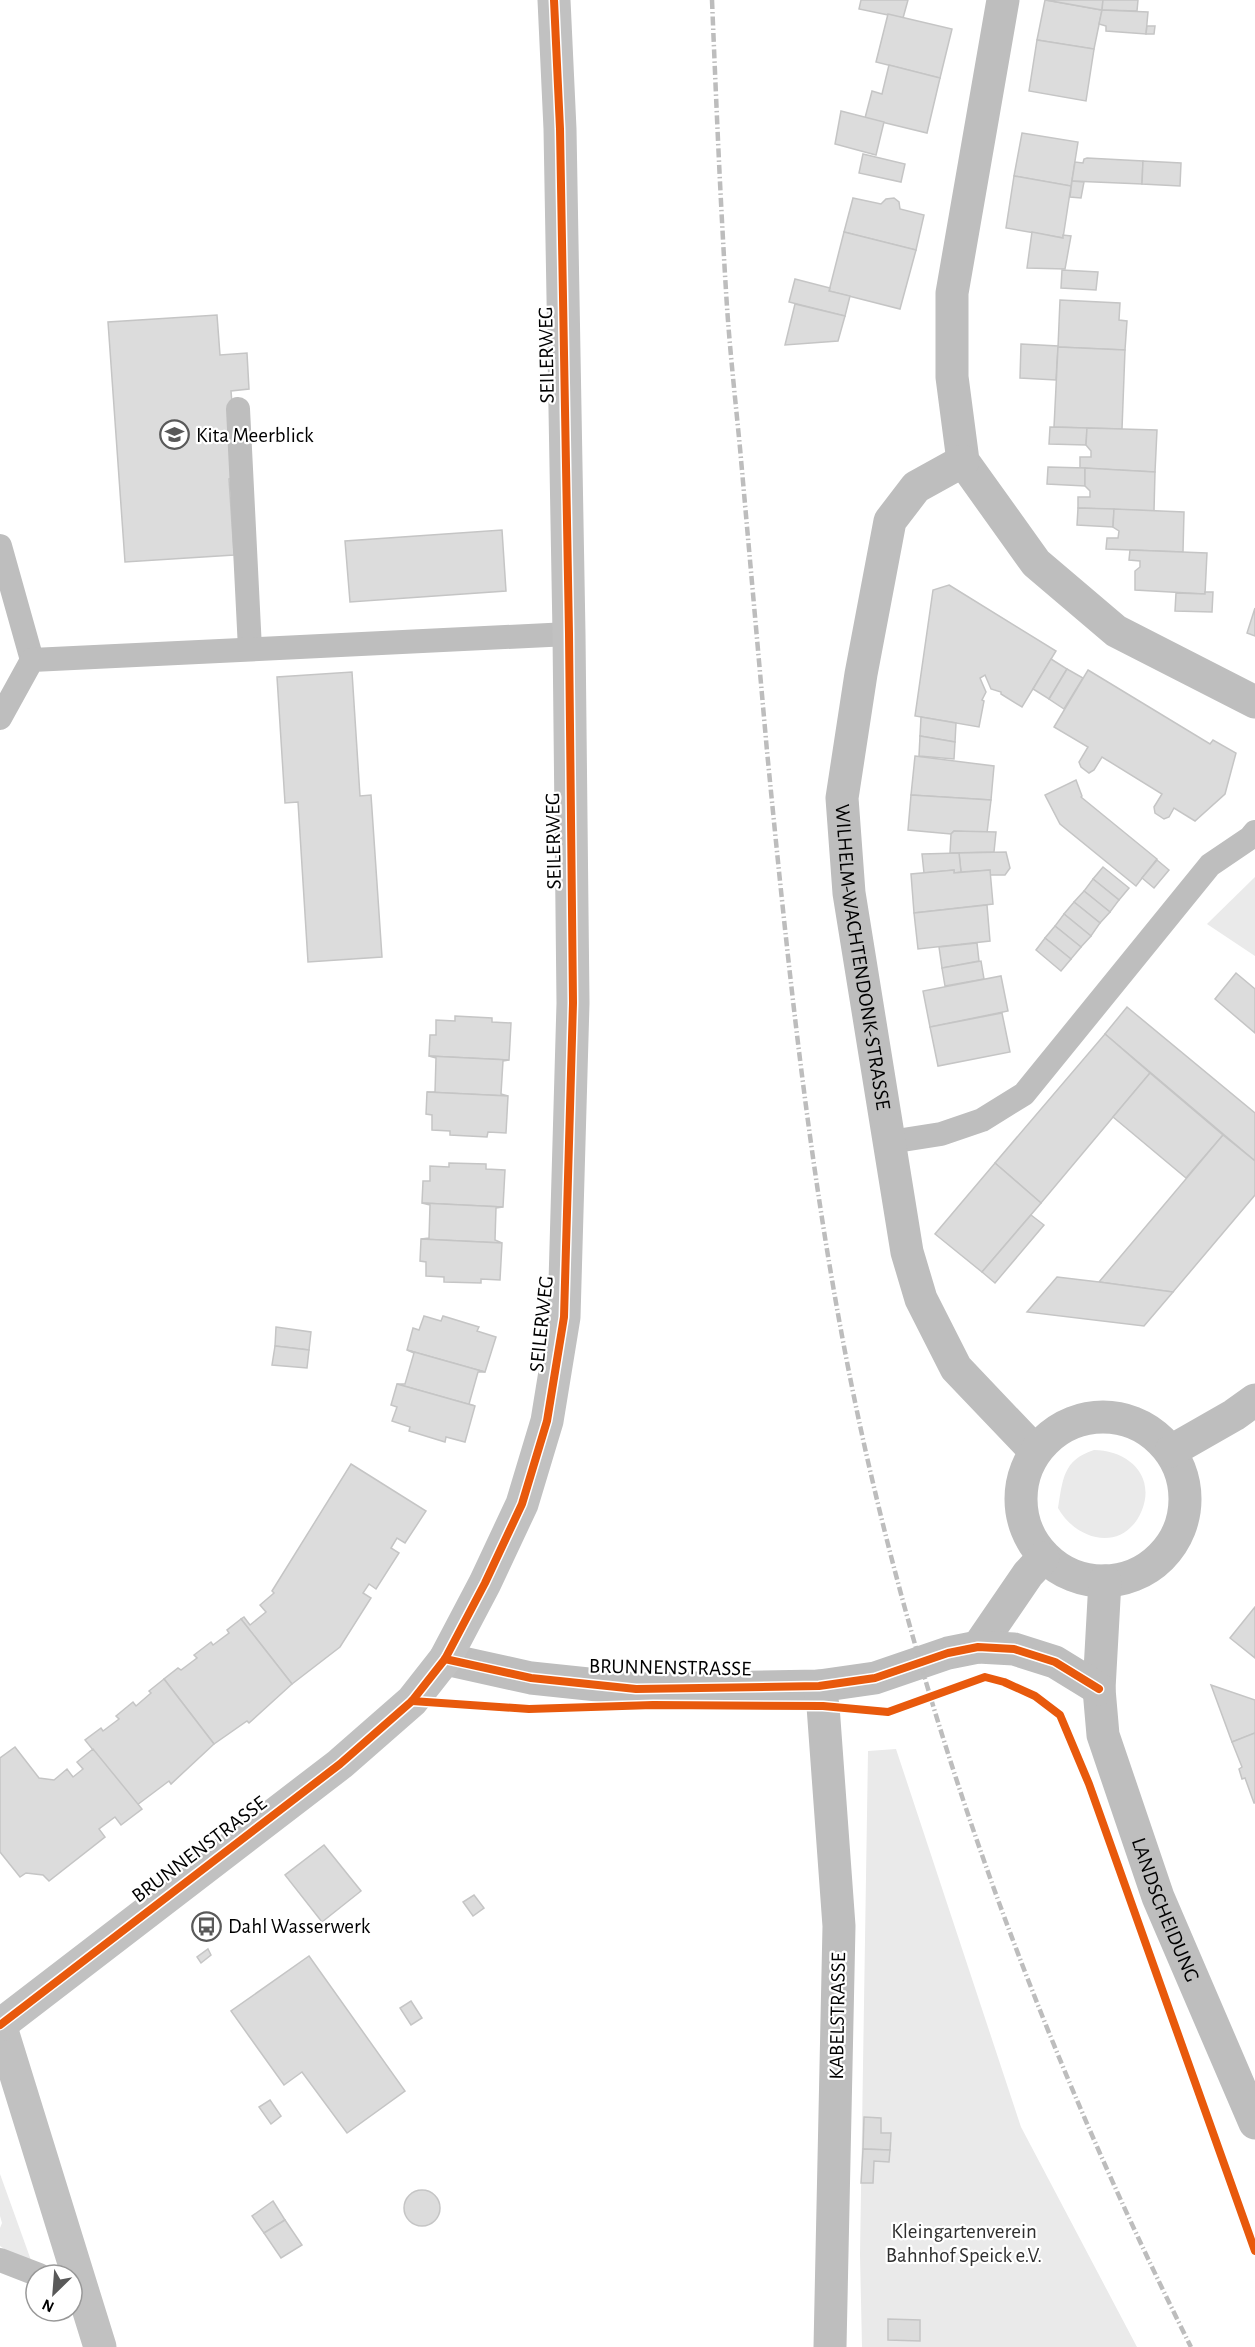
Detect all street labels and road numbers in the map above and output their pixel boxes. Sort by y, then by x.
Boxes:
street label: SEILERWEG [535,306,558,404]
street label: SEILERWEG [542,792,565,890]
street label: WILHELM-WACHTENDONK-STRASSE [831,803,894,1111]
street label: SEILERWEG [526,1275,557,1373]
street label: BRUNNENSTRASSE [589,1656,751,1679]
street label: BRUNNENSTRASSE [128,1792,270,1907]
street label: LANDSCHEIDUNG [1128,1835,1203,1985]
street label: KABELSTRASSE [826,1952,849,2080]

